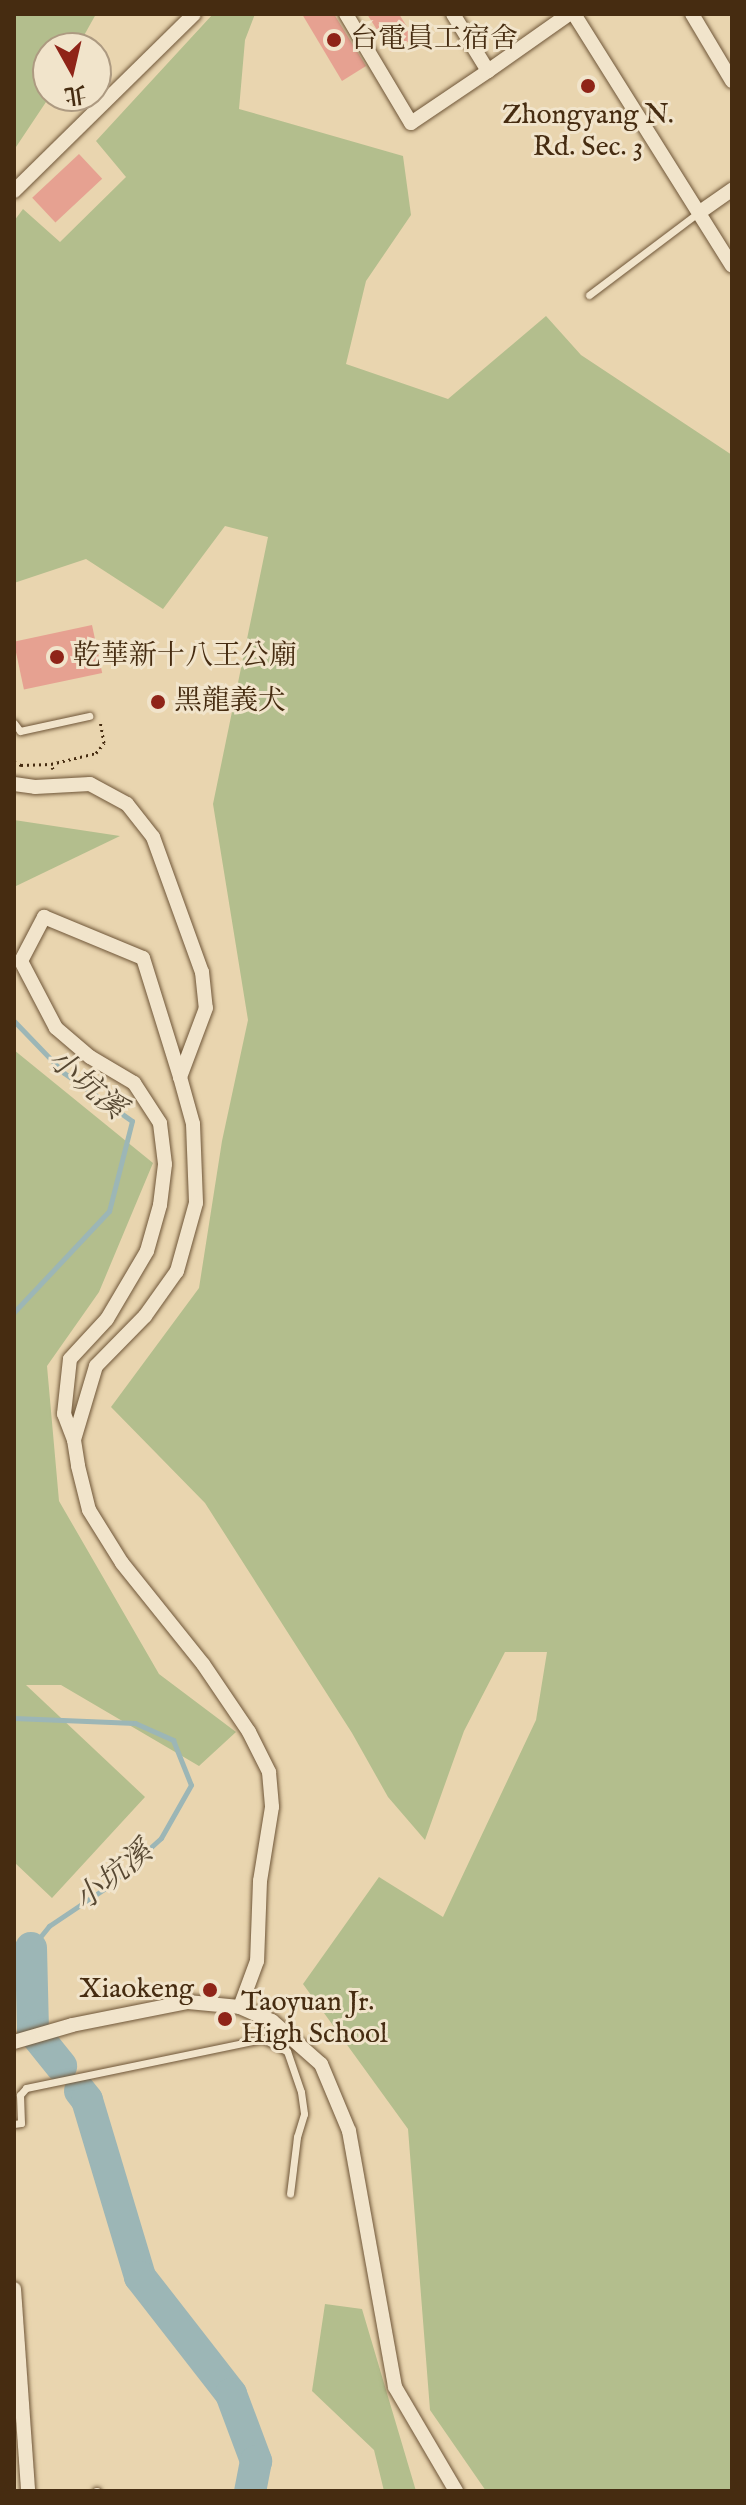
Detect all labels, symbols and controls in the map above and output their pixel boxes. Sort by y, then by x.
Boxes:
place label: 台電員工宿舍 [350,23,518,57]
marker: 台電員工宿舍 [325,31,343,49]
north arrow [32,32,112,112]
marker: Zhongyang N. Rd. Sec. 3 [579,77,597,95]
text: 北 [62,78,88,109]
place label: Zhongyang N. Rd. Sec. 3 [502,99,674,165]
place label: 乾華新十八王公廟 [73,640,297,674]
marker: 乾華新十八王公廟 [48,648,66,666]
place label: 黑龍義犬 [174,685,286,719]
marker: 黑龍義犬 [149,693,167,711]
water label: 小坑溪 [40,1042,132,1128]
water label: 小坑溪 [68,1835,160,1919]
place label: Xiaokeng [79,1973,194,2007]
marker: Xiaokeng [201,1981,219,1999]
place label: Taoyuan Jr. High School [241,1986,388,2052]
marker: Taoyuan Jr. High School [216,2010,234,2028]

